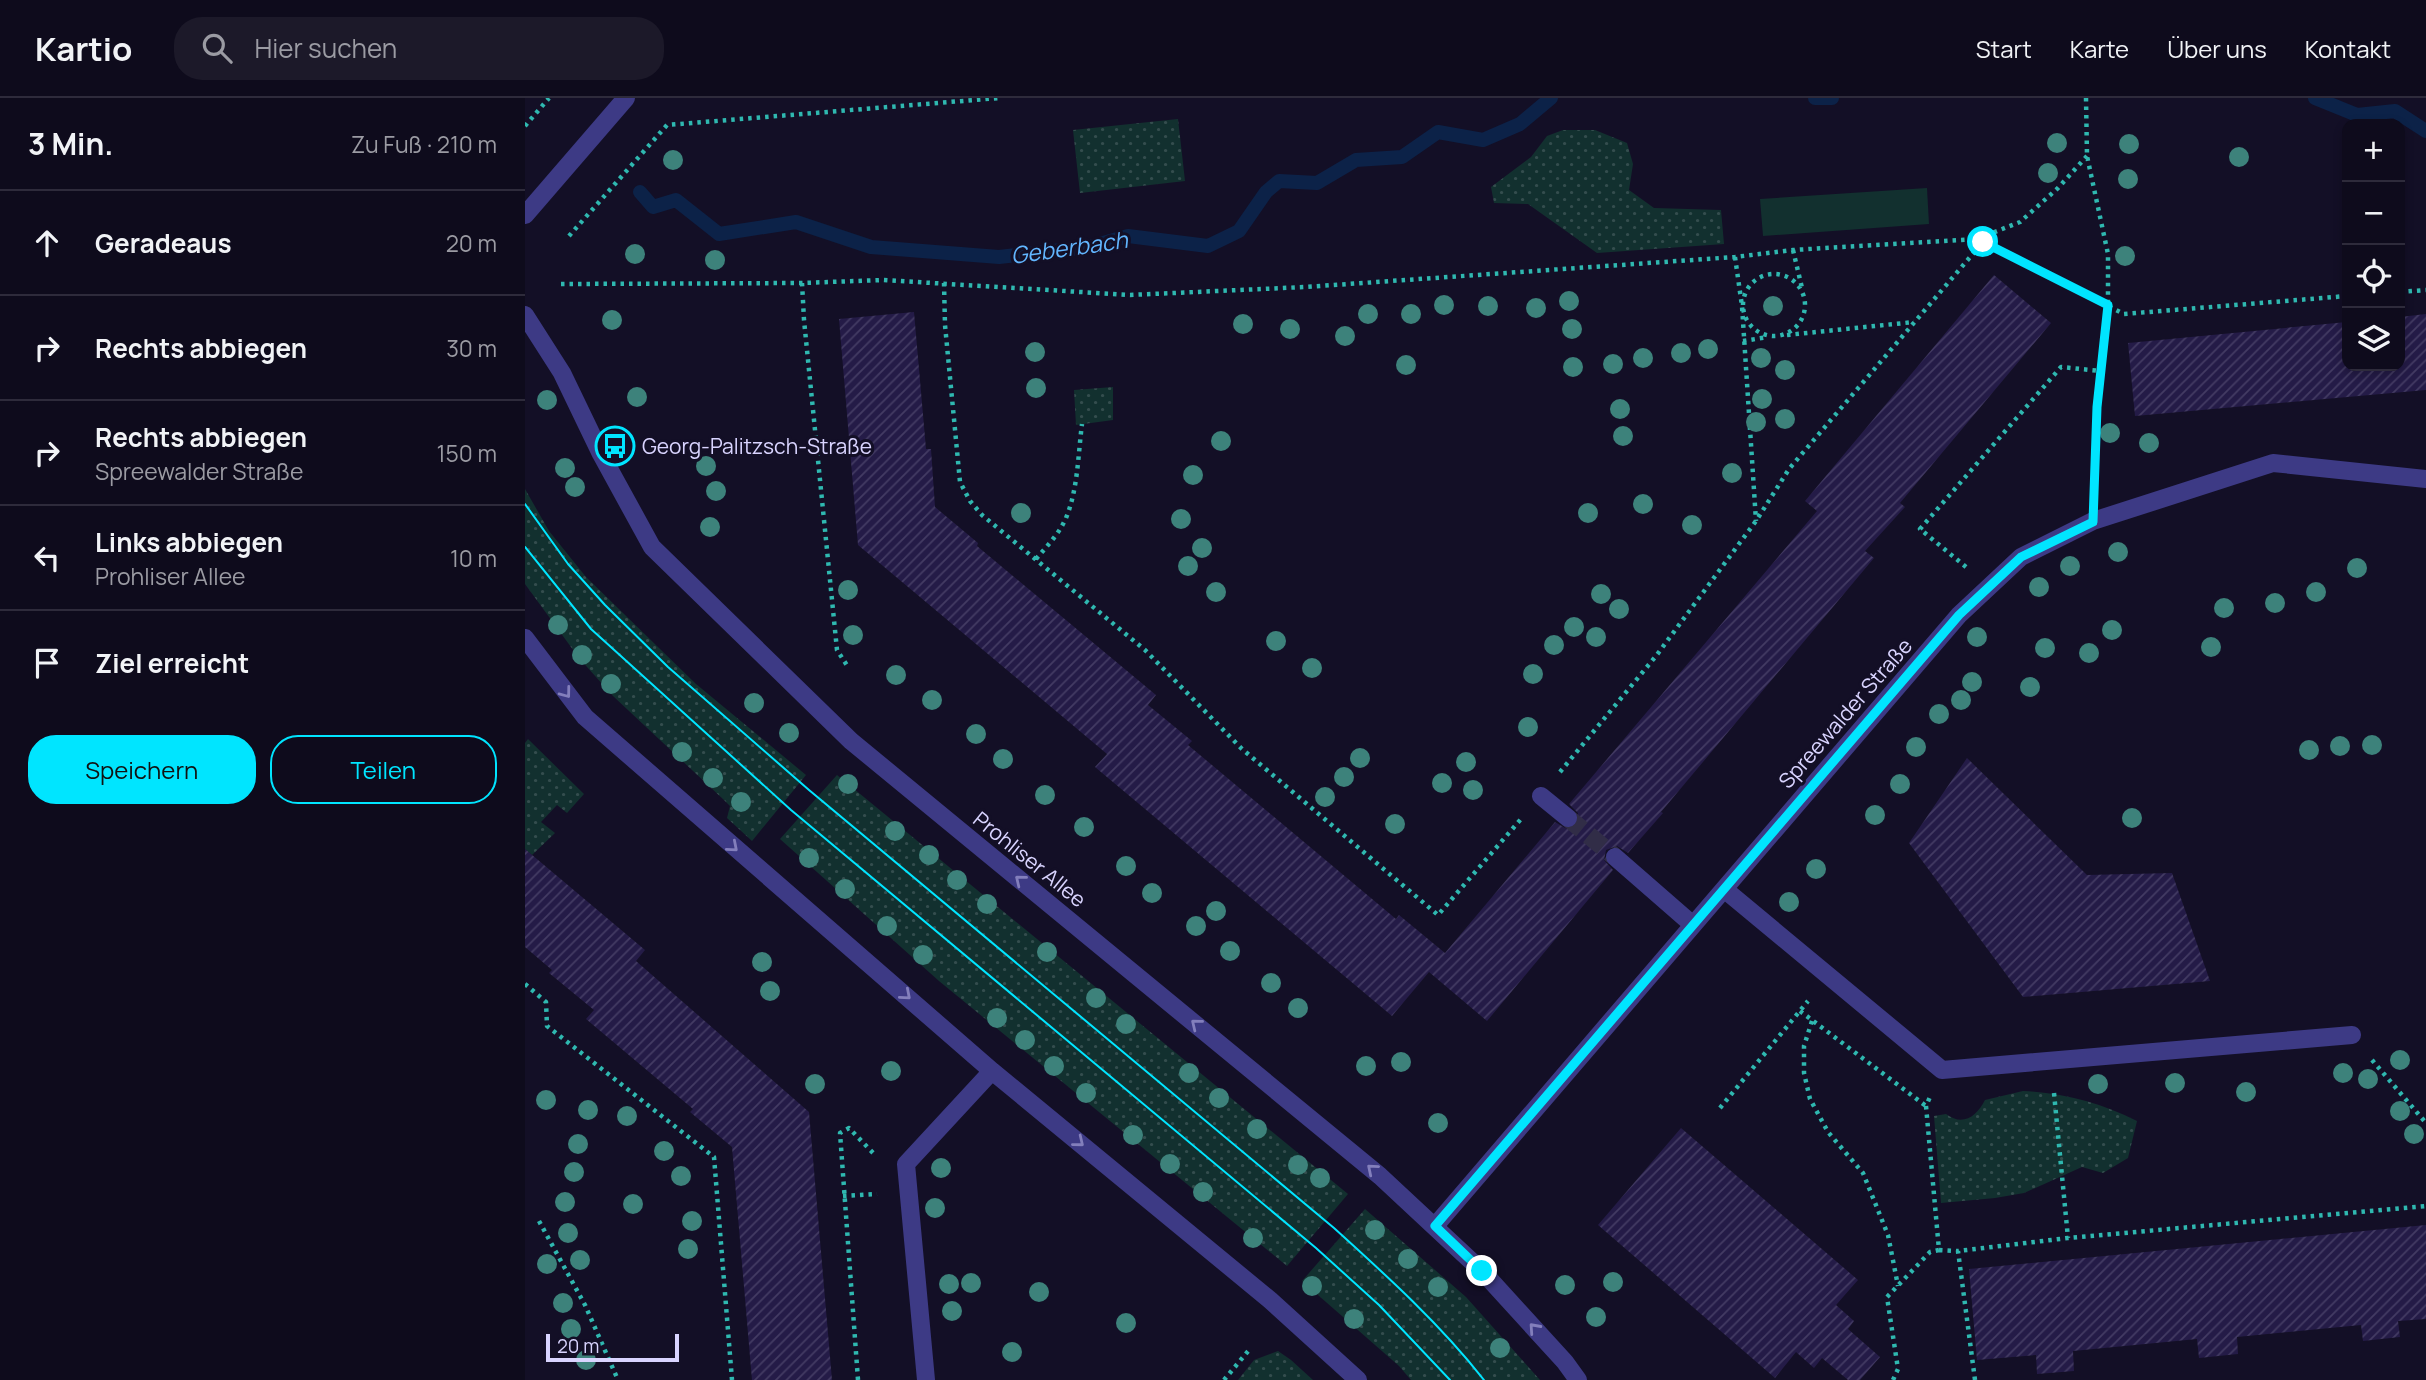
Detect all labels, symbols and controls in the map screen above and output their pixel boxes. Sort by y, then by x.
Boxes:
search box [174,17,664,80]
text: Kartio [35,26,132,71]
icon: search [198,29,236,67]
text: Hier suchen [254,30,397,66]
text: Start [1976,32,2032,65]
text: Karte [2070,32,2129,65]
text: Über uns [2167,32,2267,65]
text: Kontakt [2305,32,2391,65]
map controls [2342,119,2405,371]
button: + [2342,119,2405,182]
text: 3 Min. [28,123,113,164]
text: Zu Fuß · 210 m [351,128,497,160]
button: − [2342,182,2405,245]
water label: Geberbach [1008,223,1131,271]
icon: ahead [28,224,66,262]
text: Geradeaus [95,225,231,261]
route start [1967,226,1998,257]
text: 20 m [446,227,497,259]
button: locate [2342,245,2405,308]
button: layers [2342,308,2405,371]
icon: right [28,329,66,367]
text: Rechts abbiegen [95,330,307,366]
text: 30 m [446,332,497,364]
text: Rechts abbiegen [95,419,307,455]
bus stop icon: Georg-Palitzsch-Straße [594,425,636,467]
place label: Georg-Palitzsch-Straße [642,432,872,460]
icon: right [28,434,66,472]
text: 150 m [437,437,497,469]
text: Spreewalder Straße [95,455,304,487]
text: Links abbiegen [95,524,283,560]
icon: left [28,539,66,577]
text: 10 m [450,542,497,574]
text: Prohliser Allee [95,560,246,592]
street label: Spreewalder Straße [1772,632,1918,794]
icon: arrive [28,644,66,682]
text: Ziel erreicht [95,645,249,681]
one-way arrow [558,685,571,697]
button: Speichern [28,735,256,804]
button: Teilen [270,735,497,804]
street label: Prohliser Allee [968,805,1092,913]
one-way arrow [725,839,738,851]
one-way arrow [1016,876,1029,888]
one-way arrow [897,986,910,999]
one-way arrow [1191,1020,1203,1033]
one-way arrow [1070,1134,1083,1146]
one-way arrow [1367,1165,1380,1177]
route end [1466,1255,1497,1286]
one-way arrow [1530,1323,1542,1336]
scale bar [546,1331,679,1363]
text: 20 m [557,1333,599,1359]

